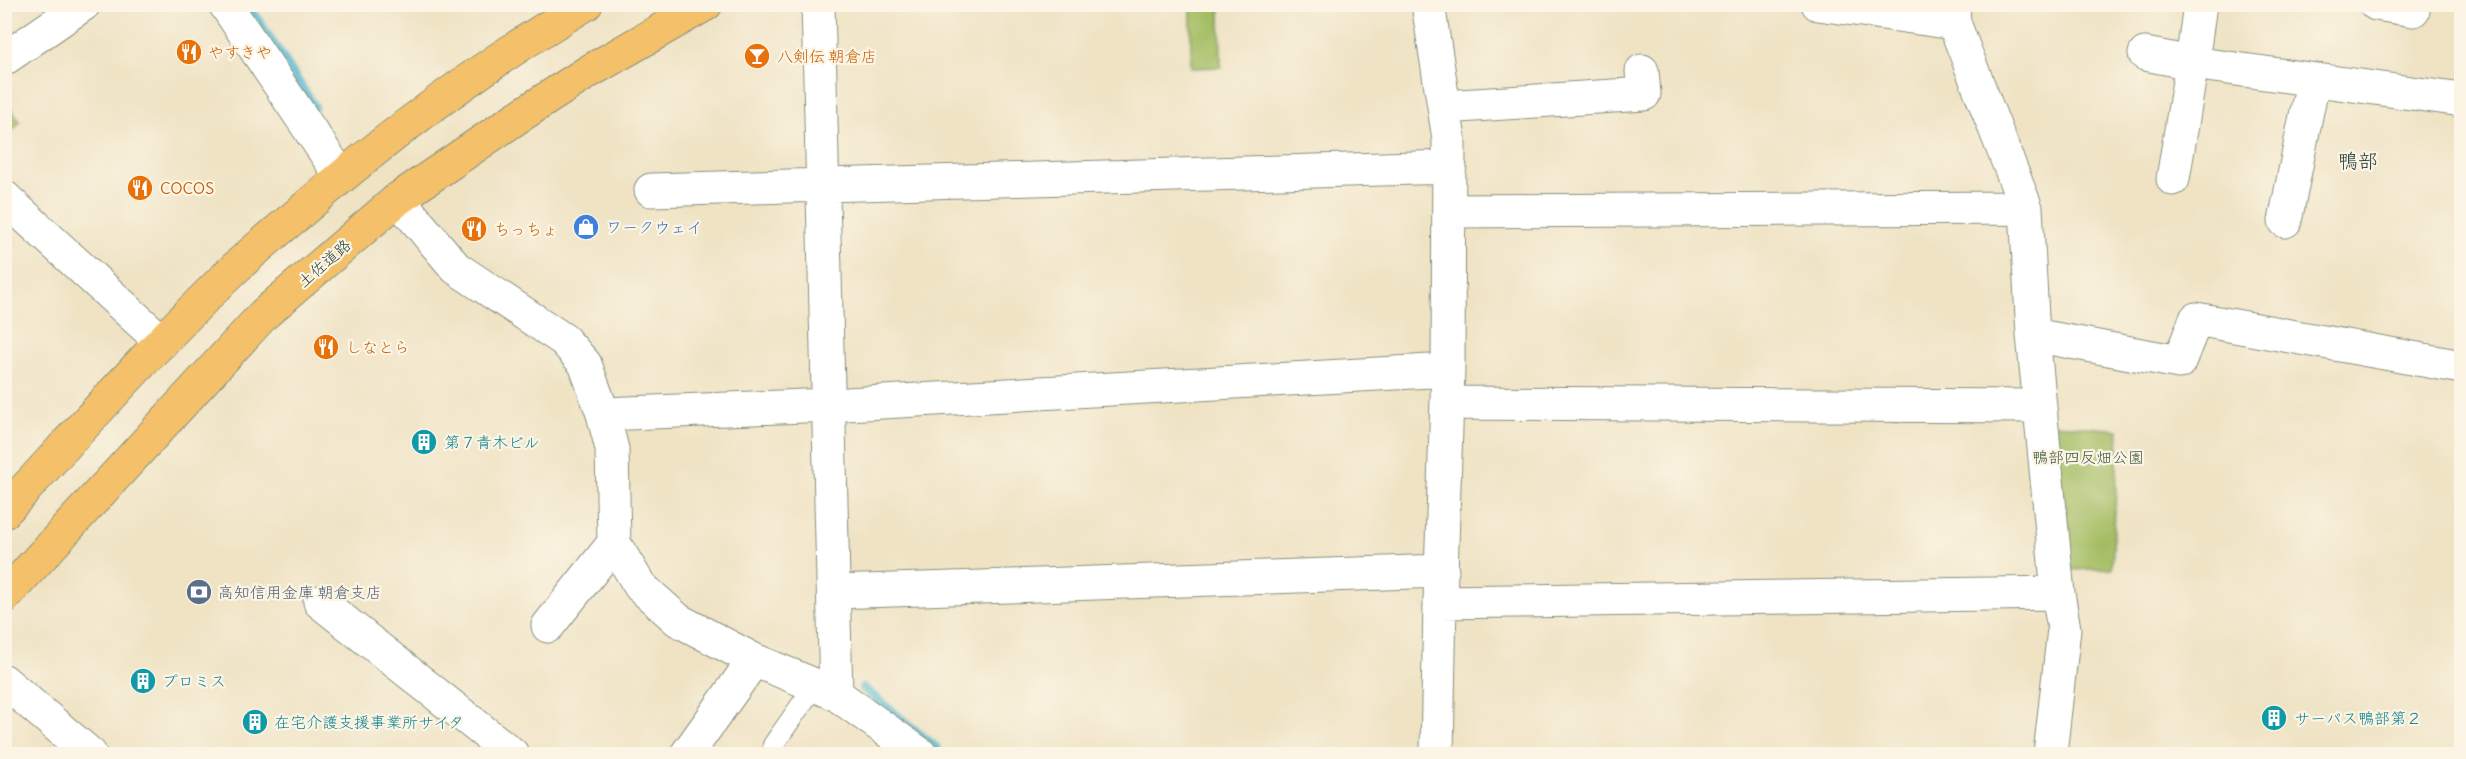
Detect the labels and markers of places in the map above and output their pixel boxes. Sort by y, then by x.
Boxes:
restaurant icon: やすきや [174,37,204,67]
bar icon: 八剣伝 朝倉店 [742,41,772,71]
place label: やすきや [208,42,272,62]
place label: 八剣伝 朝倉店 [777,46,877,66]
restaurant icon: COCOS [125,173,155,203]
place label: COCOS [160,178,214,198]
shop icon: ワークウェイ [571,212,601,242]
restaurant icon: ちっちょ [459,214,489,244]
place label: ワークウェイ [606,217,702,237]
place label: ちっちょ [494,219,558,239]
restaurant icon: しなとら [311,332,341,362]
place label: しなとら [346,337,410,357]
building icon: 第７青木ビル [409,427,439,457]
place label: 第７青木ビル [444,432,540,452]
bank icon: 高知信用金庫 朝倉支店 [184,577,214,607]
place label: 高知信用金庫 朝倉支店 [218,582,382,602]
building icon: プロミス [128,666,158,696]
place label: プロミス [162,671,226,691]
building icon: サーパス鴨部第２ [2259,703,2289,733]
building icon: 在宅介護支援事業所サイタ [240,707,270,737]
place label: サーパス鴨部第２ [2294,708,2422,728]
place label: 在宅介護支援事業所サイタ [274,712,464,732]

